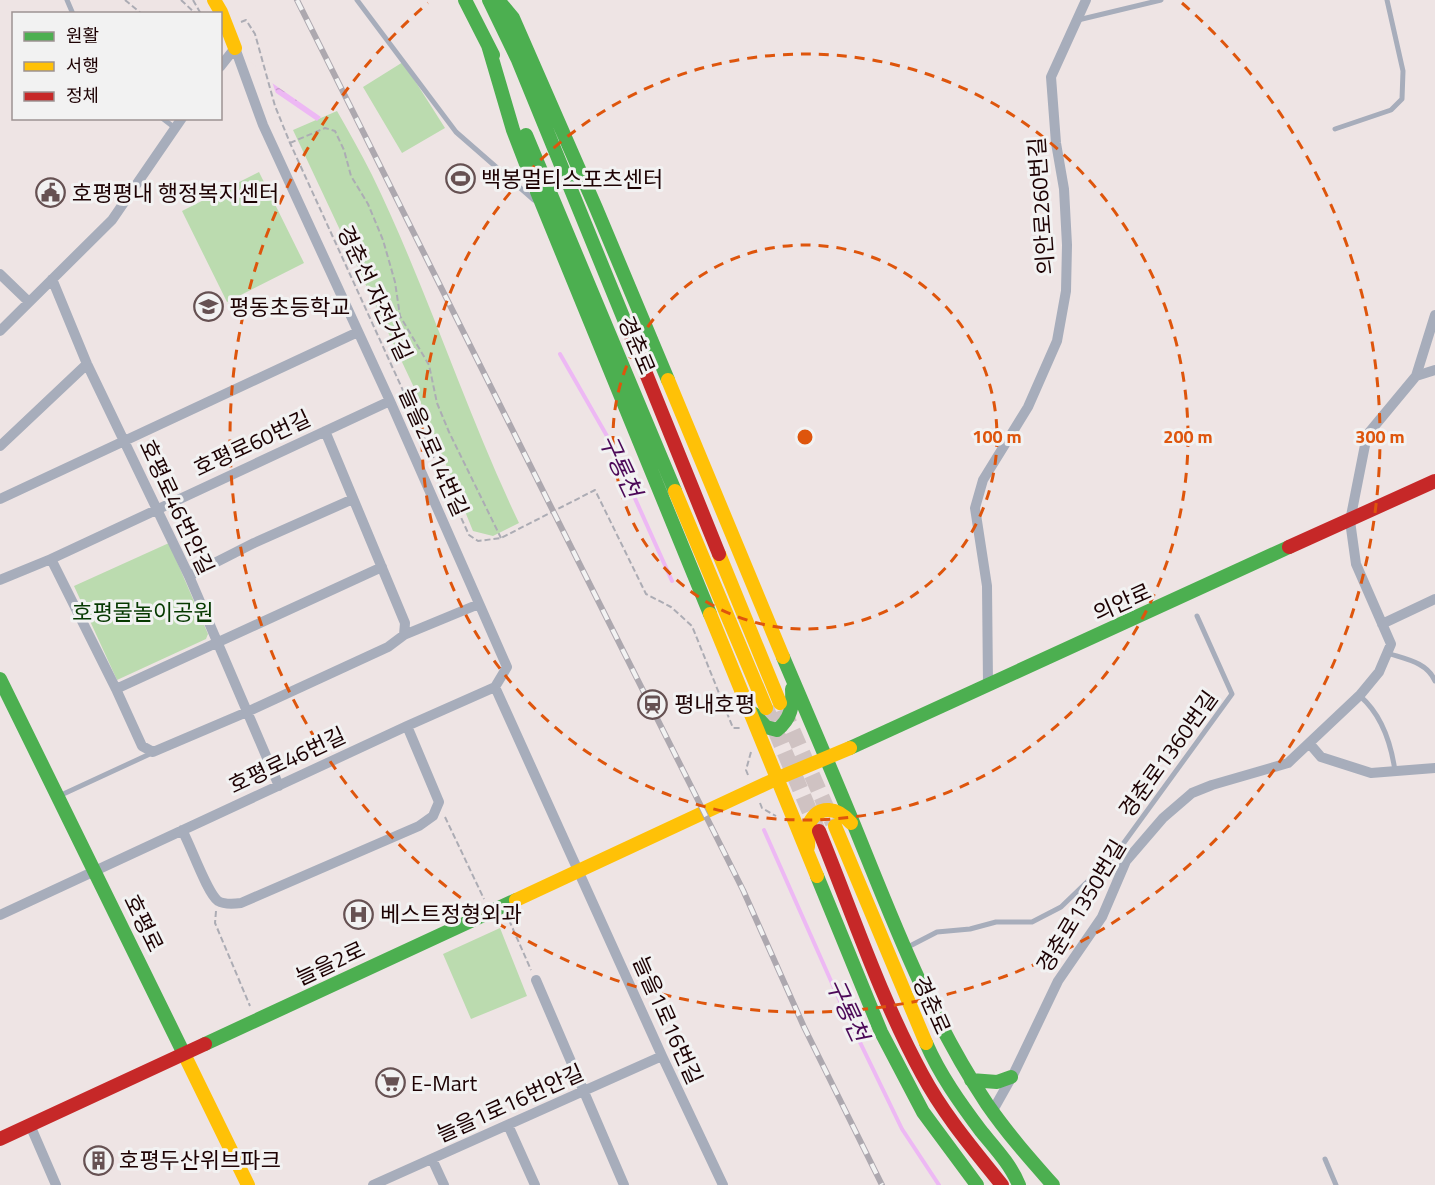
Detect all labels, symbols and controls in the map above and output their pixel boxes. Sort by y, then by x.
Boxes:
legend [12,12,222,120]
text: 원활 [66,22,99,49]
text: 서행 [66,52,99,79]
text: 정체 [66,82,99,109]
street label: 의안로260번길 [1019,136,1063,276]
place label: 백봉멀티스포츠센터 [481,162,663,196]
sports icon: 백봉멀티스포츠센터 [444,163,476,195]
place label: 호평평내 행정복지센터 [72,176,279,210]
public building icon: 호평평내 행정복지센터 [35,177,67,209]
street label: 경춘선 자전거길 [329,219,421,367]
place label: 평동초등학교 [229,290,350,324]
school or university icon: 평동초등학교 [192,291,224,323]
street label: 경춘로 [609,310,665,380]
street label: 늘을2로14번길 [390,382,478,522]
street label: 호평로60번길 [188,401,316,485]
text: 100 m [972,423,1022,450]
text: 200 m [1163,423,1213,450]
text: 300 m [1355,423,1405,450]
centre of rings [795,427,815,447]
water label: 구룡천 [591,428,652,506]
street label: 호평로46번안길 [131,434,223,580]
street label: 의안로 [1087,574,1157,630]
park label: 호평물놀이공원 [72,595,214,629]
street label: 경춘로1360번길 [1110,683,1226,825]
place label: 평내호평 [674,687,755,721]
station icon: 평내호평 [637,688,669,720]
street label: 호평로46번길 [223,718,351,802]
street label: 경춘로1350번길 [1028,833,1134,979]
street label: 호평로 [115,888,173,958]
place label: 베스트정형외과 [380,897,522,931]
hospital icon: 베스트정형외과 [343,898,375,930]
street label: 늘을2로 [290,932,370,994]
street label: 늘을1로16번길 [624,950,712,1090]
street label: 경춘로 [904,970,960,1040]
water label: 구룡천 [818,972,879,1050]
street label: 늘을1로16번안길 [431,1055,589,1151]
place label: E-Mart [411,1066,477,1100]
supermarket icon: E-Mart [374,1067,406,1099]
place label: 호평두산위브파크 [119,1143,281,1177]
building icon: 호평두산위브파크 [82,1144,114,1176]

